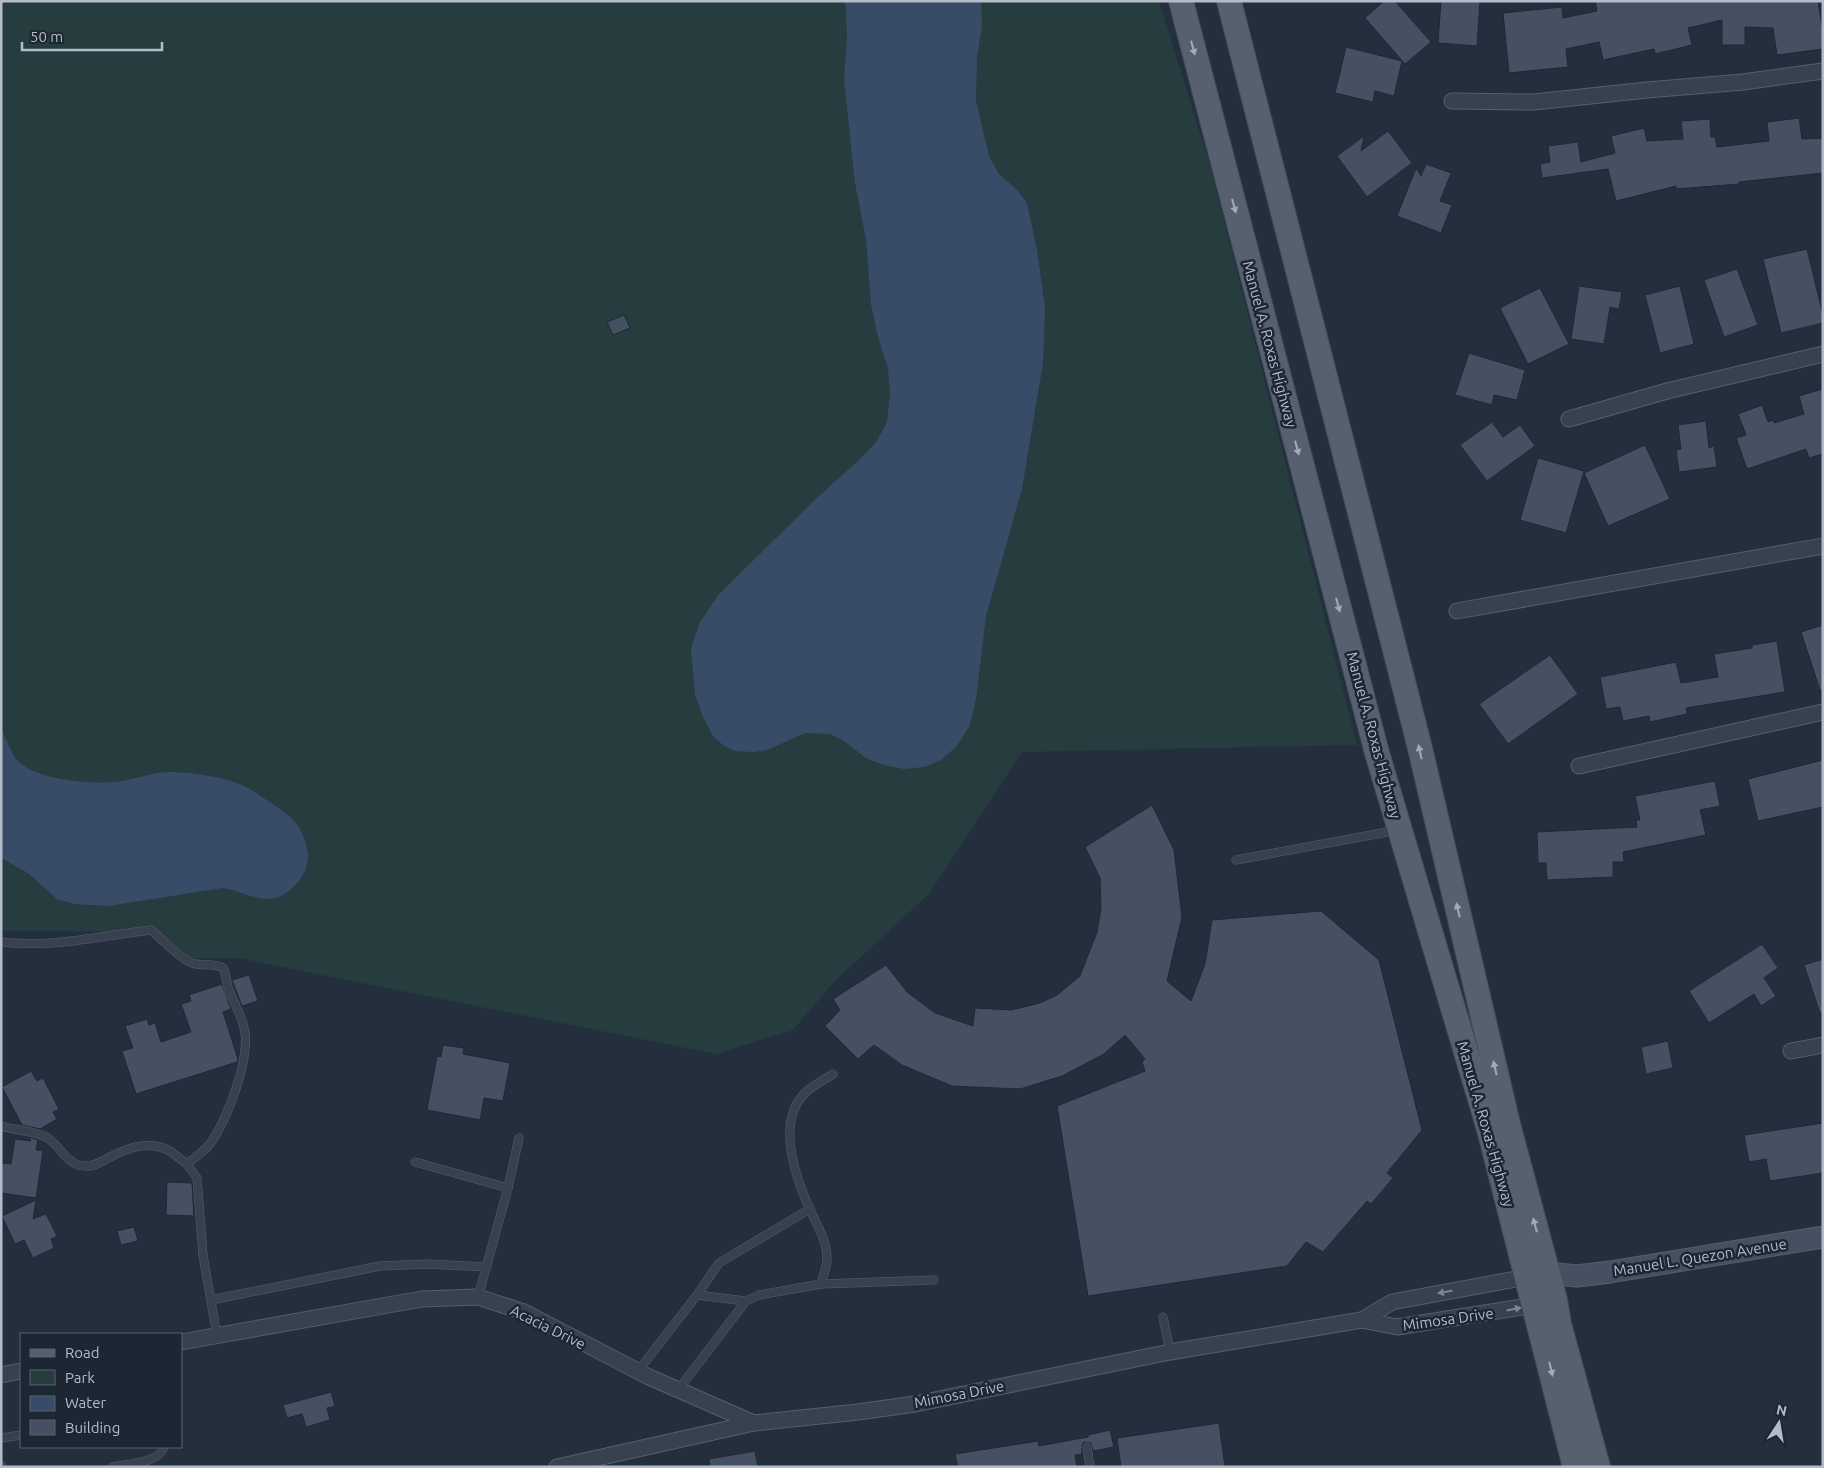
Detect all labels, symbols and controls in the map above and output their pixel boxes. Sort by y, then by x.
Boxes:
scale bar [22,20,162,52]
text: 50 m [30,28,63,45]
one-way arrow [1190,41,1198,56]
one-way arrow [1231,198,1239,213]
street label: Manuel A. Roxas Highway [1240,259,1300,429]
one-way arrow [1294,440,1302,455]
one-way arrow [1335,597,1343,612]
street label: Manuel A. Roxas Highway [1344,650,1404,820]
one-way arrow [1416,744,1424,759]
one-way arrow [1454,902,1462,917]
street label: Manuel A. Roxas Highway [1454,1039,1518,1209]
one-way arrow [1491,1060,1499,1075]
one-way arrow [1531,1218,1539,1233]
street label: Manuel L. Quezon Avenue [1612,1235,1788,1279]
one-way arrow [1438,1288,1453,1296]
street label: Acacia Drive [508,1301,588,1353]
street label: Mimosa Drive [1402,1304,1494,1334]
one-way arrow [1506,1304,1522,1312]
legend [20,1333,182,1448]
text: Road [65,1344,100,1361]
one-way arrow [1547,1361,1555,1376]
text: Park [65,1369,95,1386]
street label: Mimosa Drive [912,1377,1006,1411]
text: Water [65,1394,106,1411]
north arrow [1754,1398,1804,1448]
text: N [1775,1401,1788,1419]
text: Building [65,1419,120,1436]

